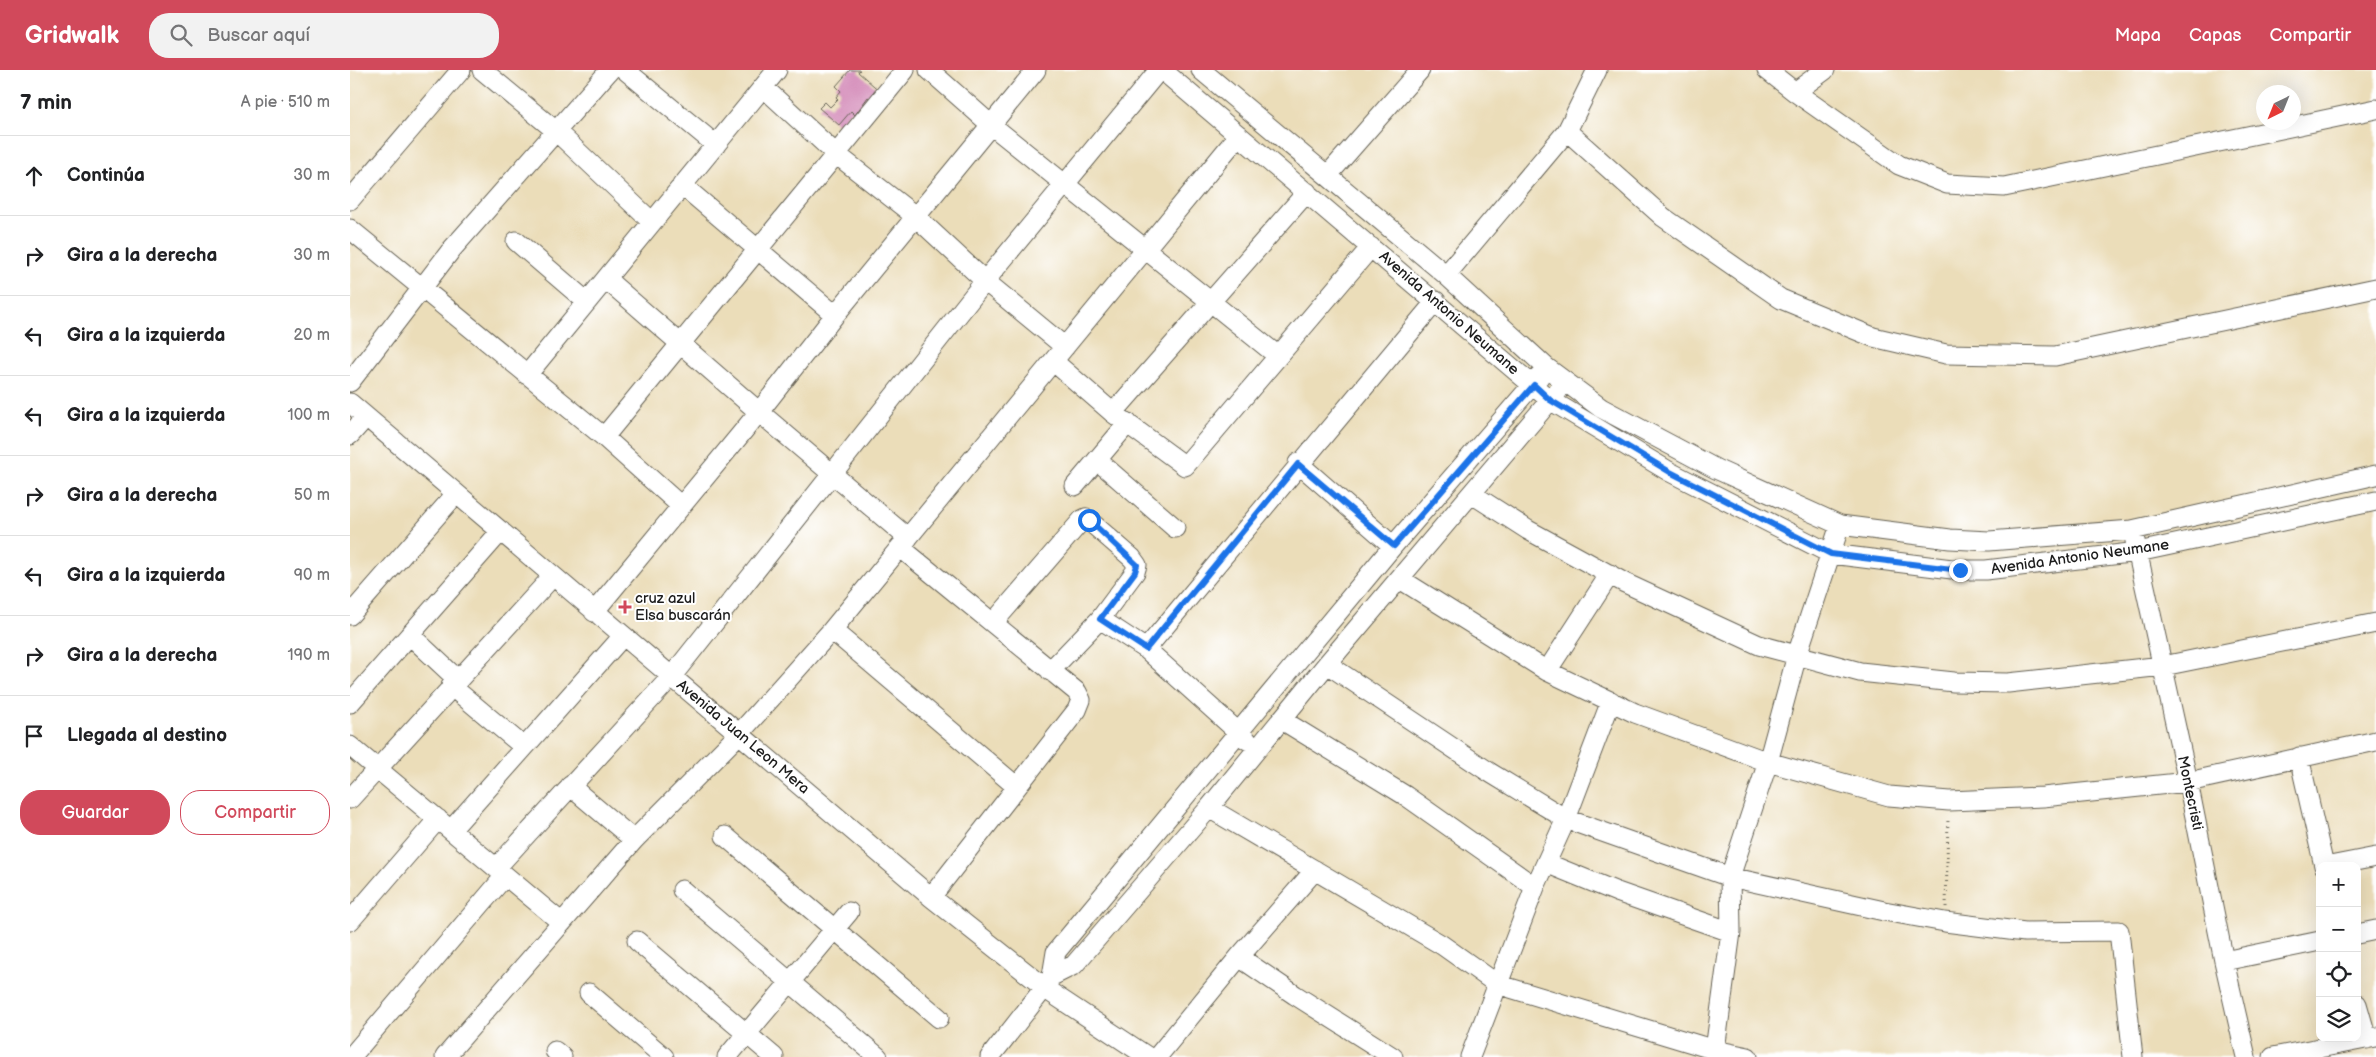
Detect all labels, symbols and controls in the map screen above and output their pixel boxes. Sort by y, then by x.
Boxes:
search box [149,13,499,58]
text: Gridwalk [25,21,119,50]
icon: search [167,21,195,49]
text: Buscar aquí [207,24,310,47]
text: Mapa [2115,25,2161,46]
text: Capas [2189,25,2242,46]
text: Compartir [2270,25,2351,46]
north arrow [2256,85,2301,130]
text: 7 min [20,90,72,115]
text: A pie · 510 m [241,93,330,112]
icon: ahead [20,162,48,190]
text: Continúa [67,164,145,187]
text: 30 m [293,166,330,185]
icon: right [20,242,48,270]
text: Gira a la derecha [67,244,217,267]
text: 30 m [293,246,330,265]
street label: Avenida Antonio Neumane [1375,247,1523,379]
icon: left [20,322,48,350]
text: Gira a la izquierda [67,324,225,347]
text: 20 m [294,326,330,345]
icon: left [20,402,48,430]
text: Gira a la izquierda [67,404,225,427]
text: 100 m [287,406,330,425]
icon: right [20,482,48,510]
text: Gira a la derecha [67,484,217,507]
text: 50 m [294,486,330,505]
route start [1078,509,1101,532]
street label: Avenida Antonio Neumane [1990,535,2170,579]
route end [1949,559,1972,582]
icon: left [20,562,48,590]
text: Gira a la izquierda [67,564,225,587]
text: 90 m [294,566,330,585]
place label: cruz azul Elsa buscarán [635,589,731,625]
marker: cruz azul Elsa buscarán [619,601,631,613]
icon: right [20,642,48,670]
text: Gira a la derecha [67,644,217,667]
text: 190 m [288,646,330,665]
street label: Avenida Juan Leon Mera [673,676,813,798]
icon: arrive [20,722,48,750]
text: Llegada al destino [67,724,227,747]
street label: Montecristi [2173,754,2207,832]
button: Guardar [20,790,170,835]
button: Compartir [180,790,330,835]
map controls [2316,862,2361,1042]
button: + [2316,862,2361,907]
button: − [2316,907,2361,952]
button: locate [2316,952,2361,997]
button: layers [2316,997,2361,1042]

